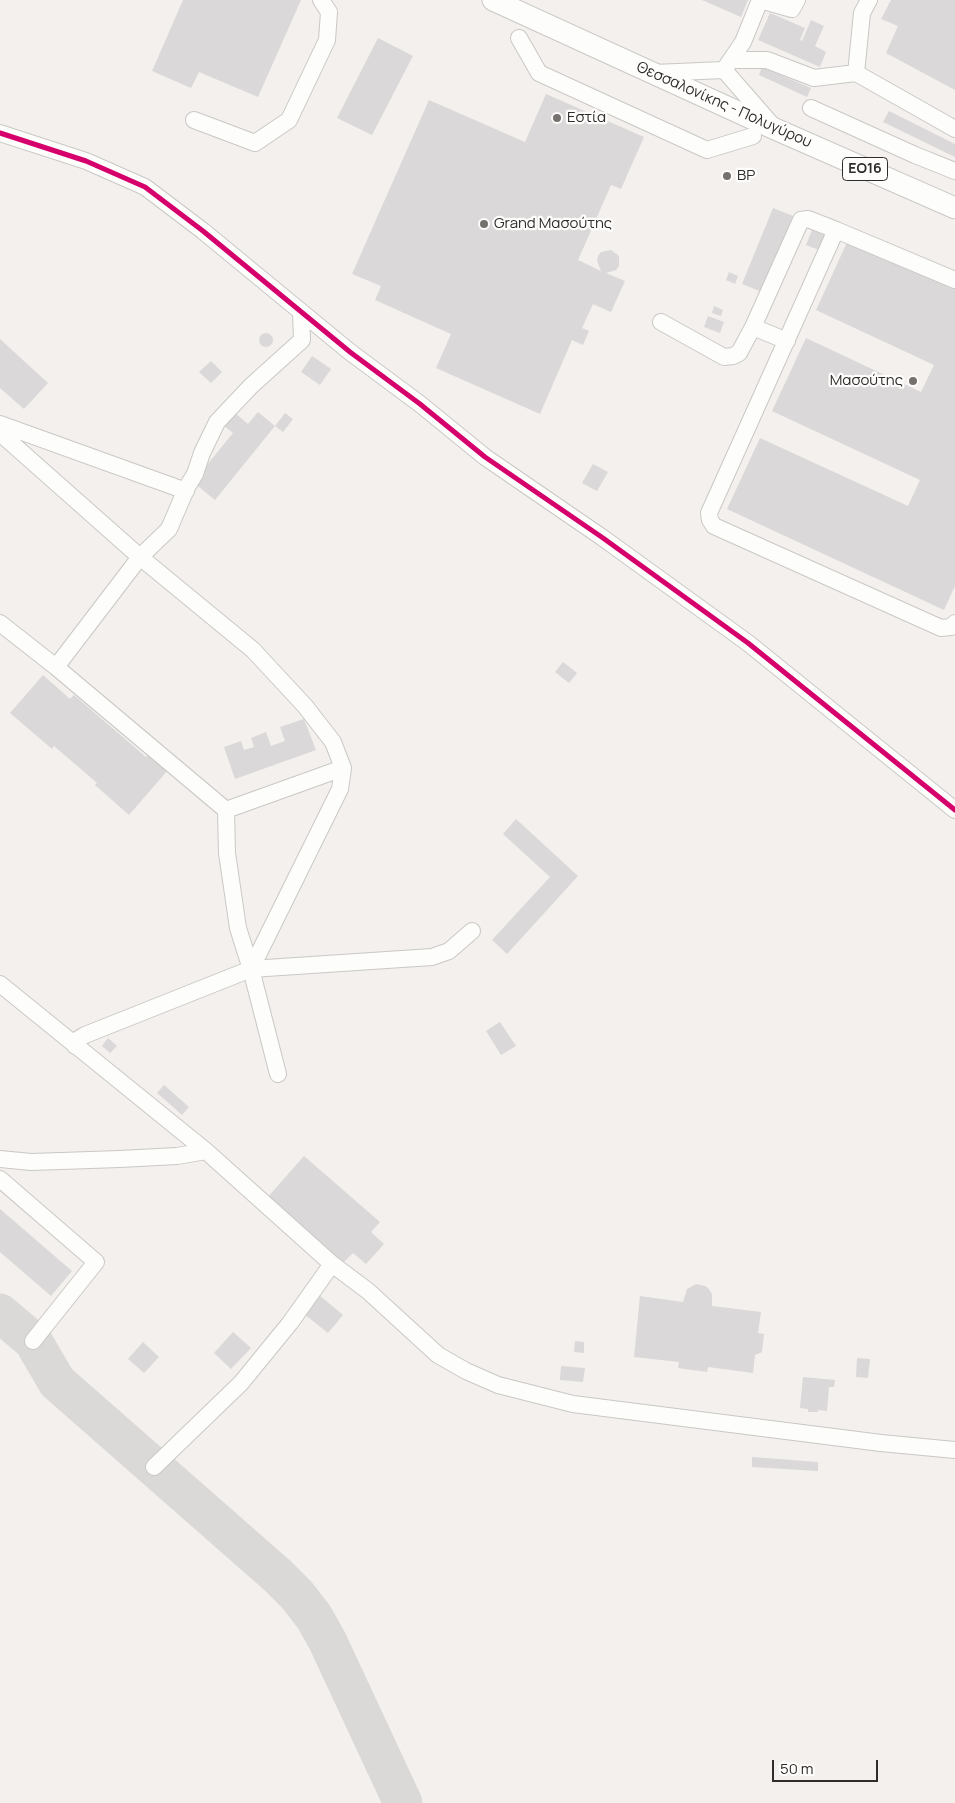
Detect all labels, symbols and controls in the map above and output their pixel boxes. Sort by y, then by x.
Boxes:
street label: Θεσσαλονίκης - Πολυγύρου [634,58,814,152]
place label: Εστία [567,109,606,127]
marker: Εστία [551,112,563,124]
road number: ΕΟ16 [842,157,888,180]
place label: BP [737,167,755,185]
marker: BP [721,170,733,182]
place label: Grand Μασούτης [494,215,612,233]
marker: Grand Μασούτης [478,218,490,230]
place label: Μασούτης [830,372,903,390]
marker: Μασούτης [907,375,919,387]
scale bar [775,1750,881,1782]
text: 50 m [780,1758,814,1779]

